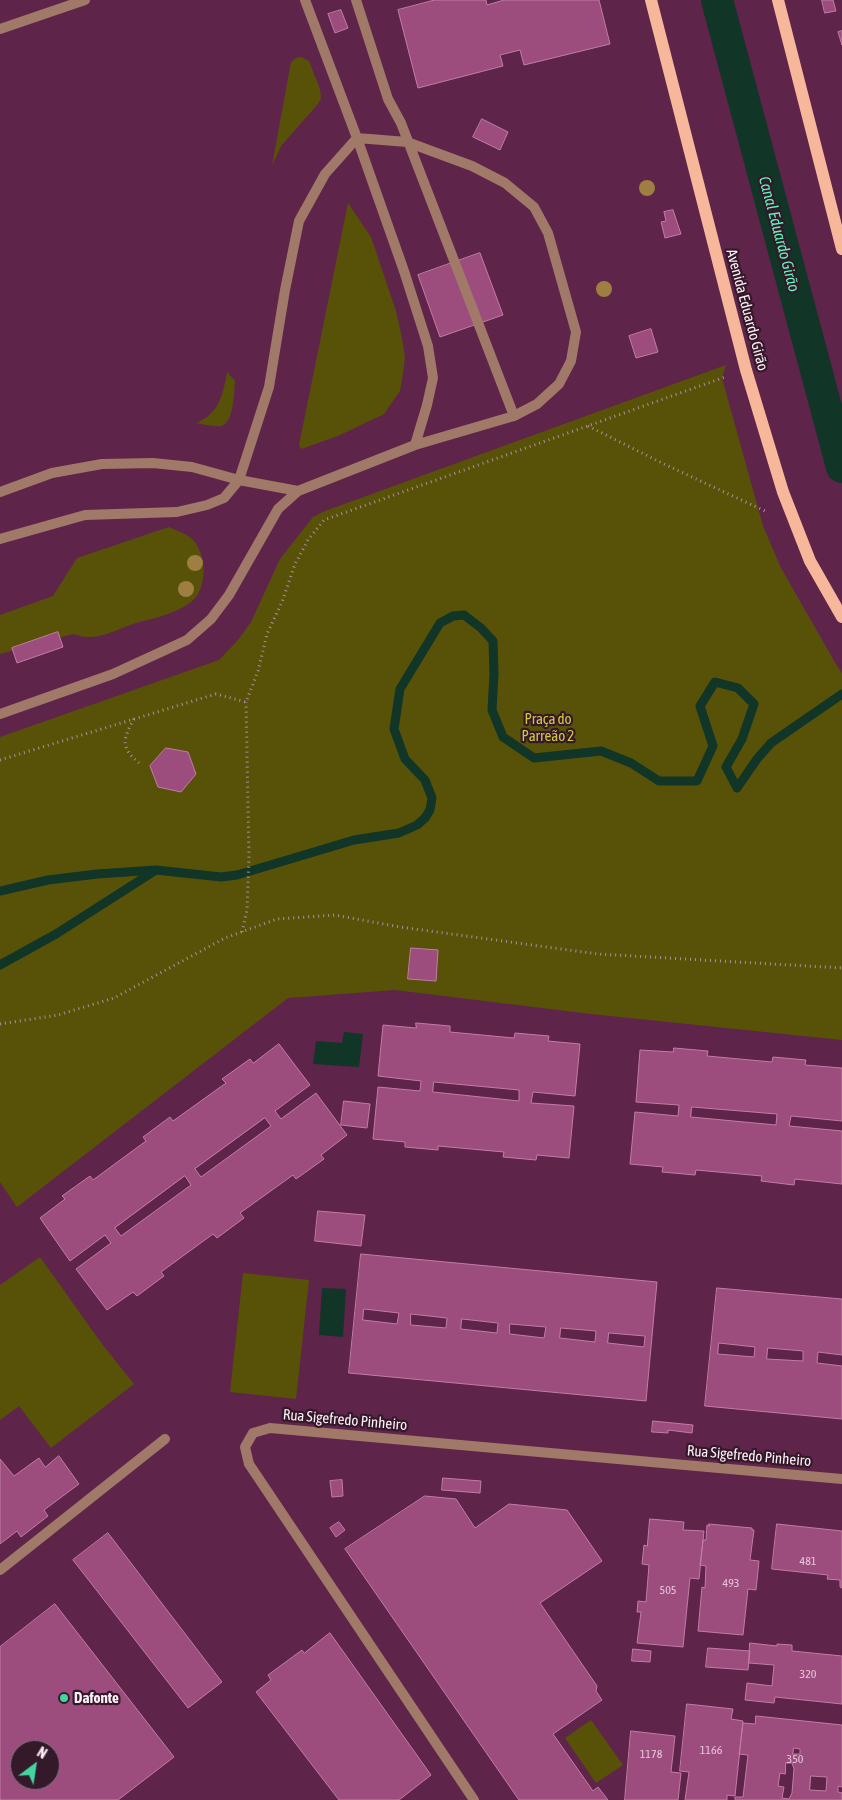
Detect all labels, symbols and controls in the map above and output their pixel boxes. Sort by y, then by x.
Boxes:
water label: Canal Eduardo Girão [754,174,804,294]
street label: Avenida Eduardo Girão [722,247,772,373]
park label: Praça do Parreão 2 [522,710,574,745]
street label: Rua Sigefredo Pinheiro [282,1406,408,1434]
street label: Rua Sigefredo Pinheiro [686,1442,812,1470]
house number: 481 [800,1554,816,1568]
house number: 493 [723,1576,739,1590]
house number: 505 [660,1583,676,1597]
house number: 320 [800,1667,816,1681]
place label: Dafonte [74,1689,119,1707]
marker: Dafonte [58,1692,70,1704]
north arrow [10,1740,60,1790]
house number: 1166 [700,1743,722,1757]
text: N [35,1744,50,1762]
house number: 1178 [640,1747,662,1761]
house number: 350 [787,1752,803,1766]

